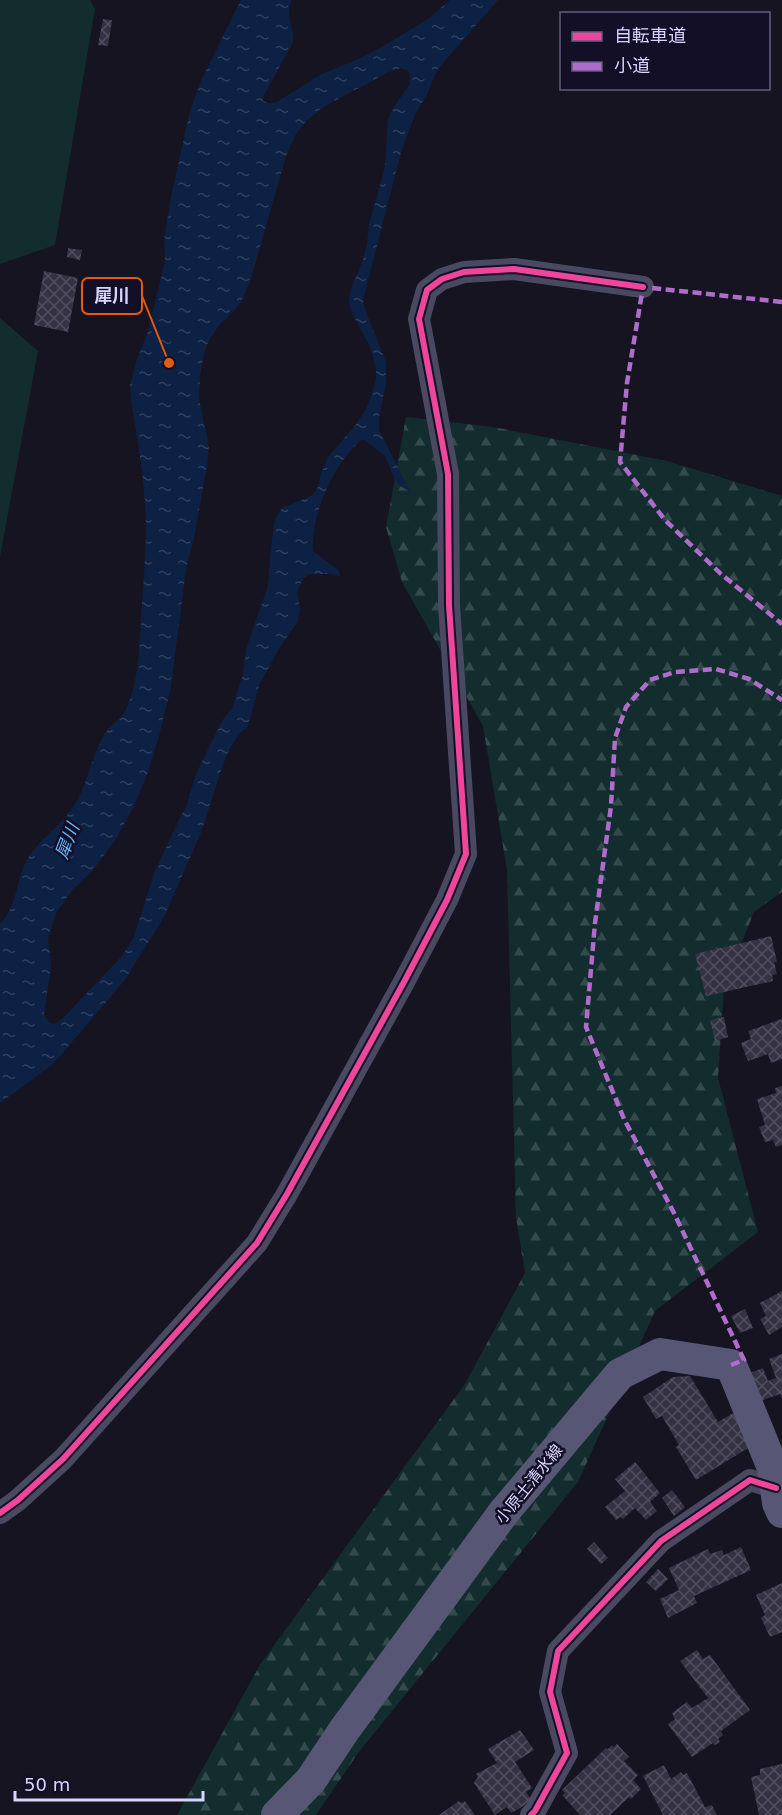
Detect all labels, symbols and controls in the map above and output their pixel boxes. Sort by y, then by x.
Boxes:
legend [560,12,770,90]
text: 自転車道 [614,25,686,46]
text: 小道 [614,55,650,76]
callout: 犀川 [82,278,142,314]
text: 犀川 [94,285,130,306]
water label: 犀川 [51,819,84,862]
street label: 小原土清水線 [491,1441,567,1527]
scale bar [15,1764,202,1802]
text: 50 m [24,1774,70,1795]

